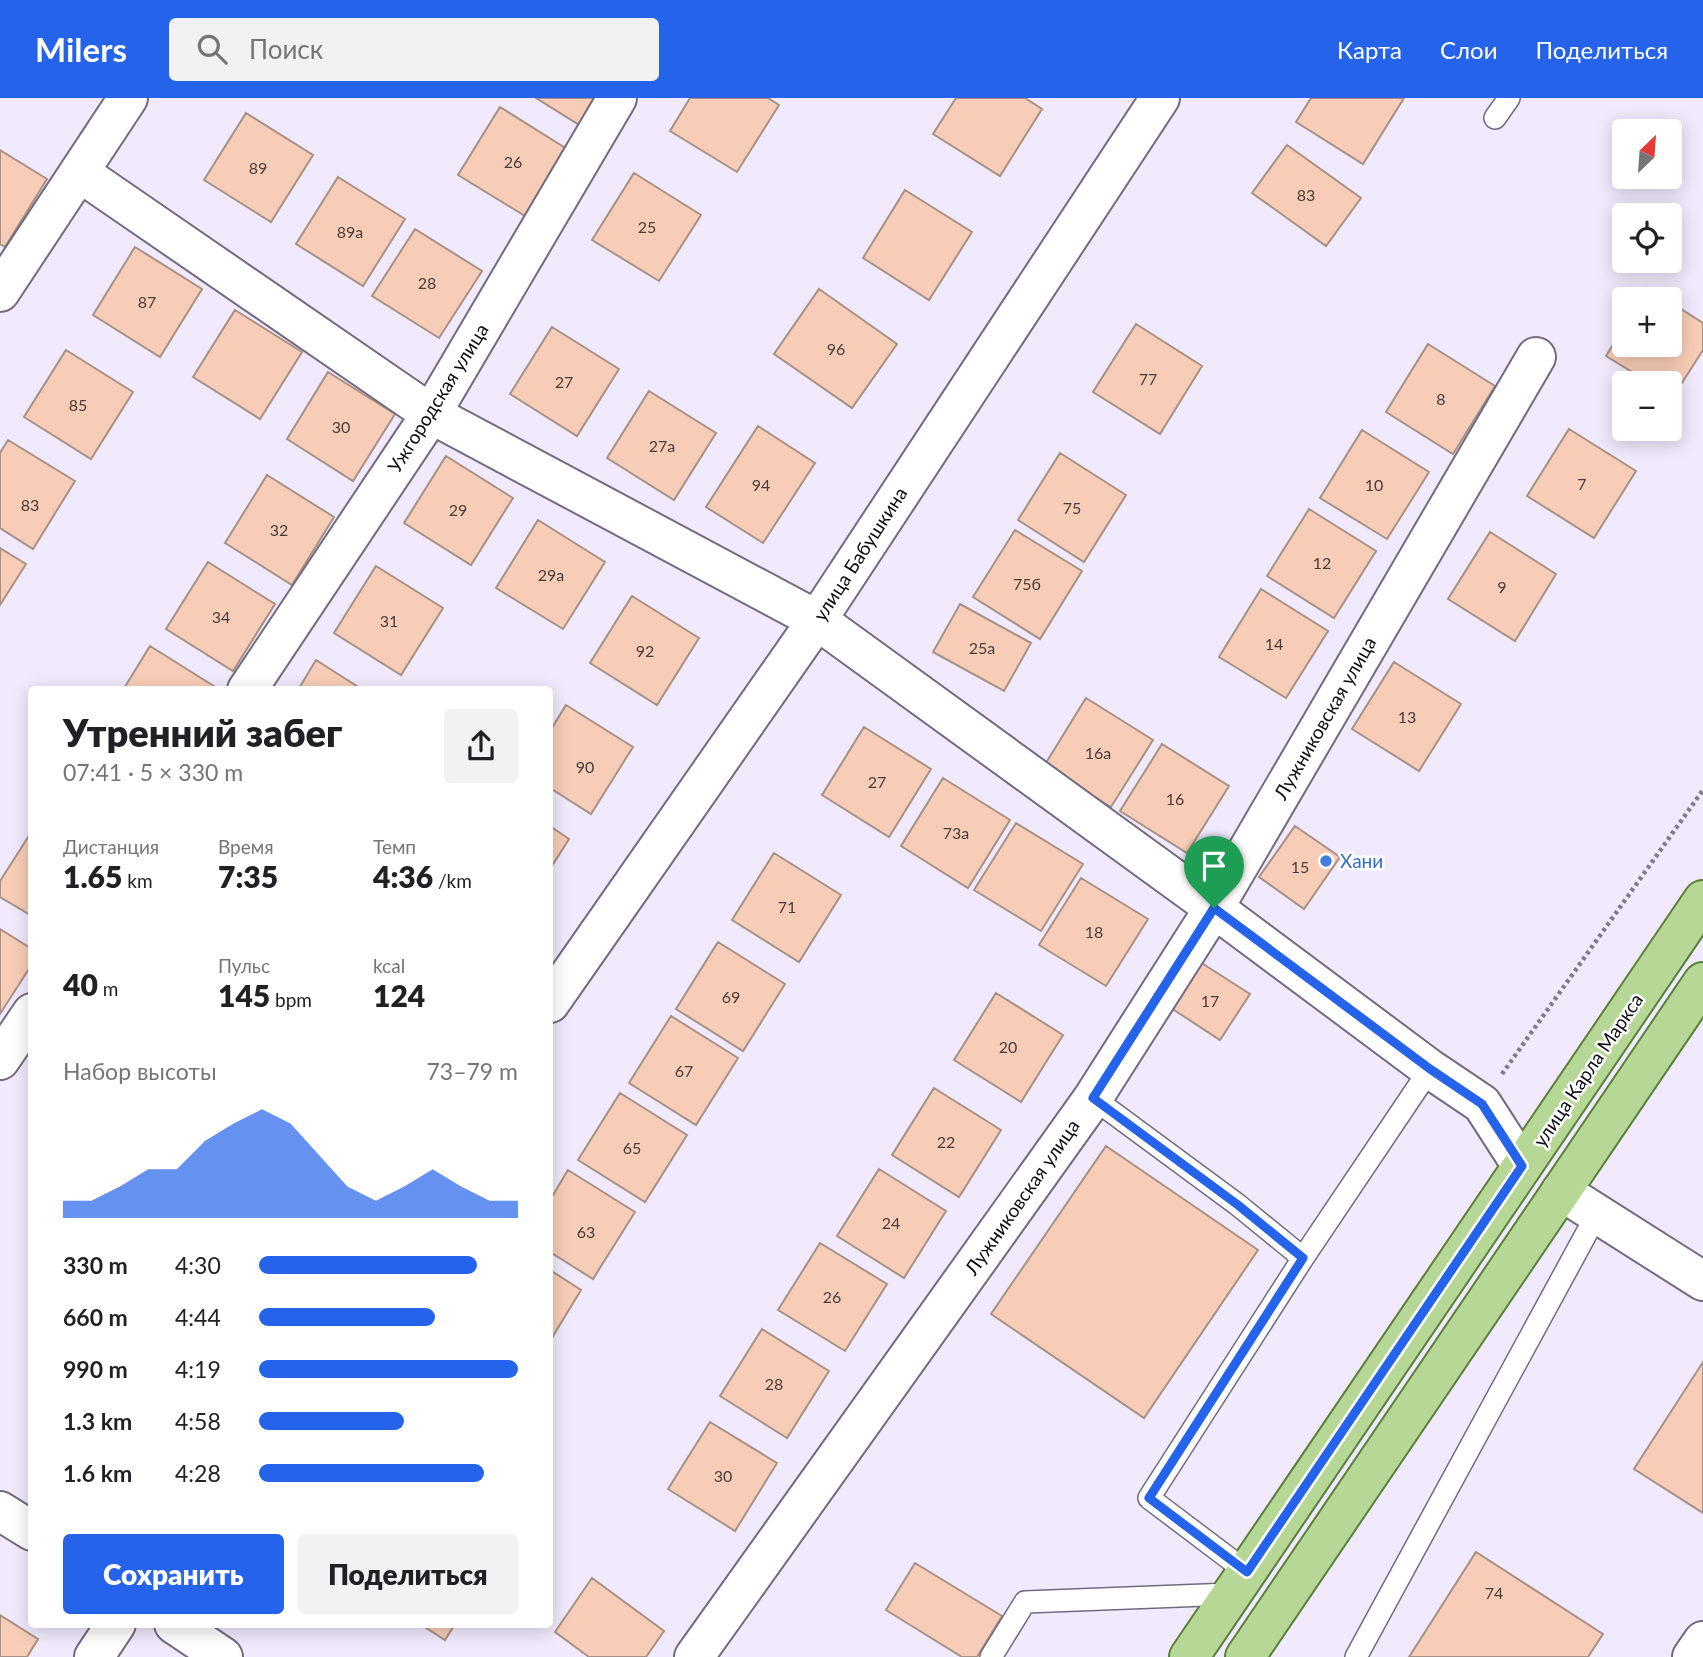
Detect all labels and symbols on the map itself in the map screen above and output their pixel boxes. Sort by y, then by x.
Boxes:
north arrow [1612,119,1682,189]
house number: 26 [504,152,522,171]
house number: 89 [249,158,267,177]
house number: 83 [1297,185,1315,204]
house number: 25 [638,217,656,236]
house number: 89а [337,222,363,241]
house number: 28 [418,273,436,292]
house number: 87 [138,292,156,311]
street label: Ужгородская улица [382,319,493,476]
house number: 96 [827,339,845,358]
house number: 77 [1139,369,1157,388]
house number: 27 [555,372,573,391]
house number: 8 [1436,389,1446,408]
house number: 85 [69,395,87,414]
house number: 30 [332,417,350,436]
house number: 27а [649,436,675,455]
house number: 7 [1577,474,1587,493]
house number: 94 [752,475,770,494]
house number: 10 [1365,475,1383,494]
street label: улица Бабушкина [808,482,911,625]
house number: 83 [21,495,39,514]
house number: 75 [1063,498,1081,517]
house number: 29 [449,500,467,519]
house number: 32 [270,520,288,539]
house number: 12 [1313,553,1331,572]
house number: 29а [538,565,564,584]
house number: 75б [1013,574,1041,593]
house number: 9 [1497,577,1507,596]
house number: 34 [212,607,230,626]
house number: 31 [380,611,398,630]
street label: Лужниковская улица [1268,632,1381,804]
house number: 14 [1265,634,1283,653]
house number: 25а [969,638,995,657]
house number: 92 [636,641,654,660]
house number: 13 [1398,707,1416,726]
house number: 16а [1085,743,1111,762]
house number: 90 [576,757,594,776]
house number: 27 [868,772,886,791]
house number: 16 [1166,789,1184,808]
house number: 73а [943,823,969,842]
pin [1184,836,1244,908]
place label: Хани [1340,849,1383,872]
marker: Хани [1318,853,1334,869]
house number: 15 [1291,857,1309,876]
house number: 71 [778,897,796,916]
house number: 18 [1085,922,1103,941]
house number: 69 [722,987,740,1006]
street label: улица Карла Маркса [1528,989,1647,1151]
house number: 17 [1201,991,1219,1010]
house number: 20 [999,1037,1017,1056]
house number: 67 [675,1061,693,1080]
street label: Лужниковская улица [959,1115,1084,1280]
house number: 22 [937,1132,955,1151]
house number: 65 [623,1138,641,1157]
house number: 24 [882,1213,900,1232]
house number: 63 [577,1222,595,1241]
house number: 26 [823,1287,841,1306]
house number: 28 [765,1374,783,1393]
house number: 30 [714,1466,732,1485]
house number: 74 [1485,1583,1503,1602]

